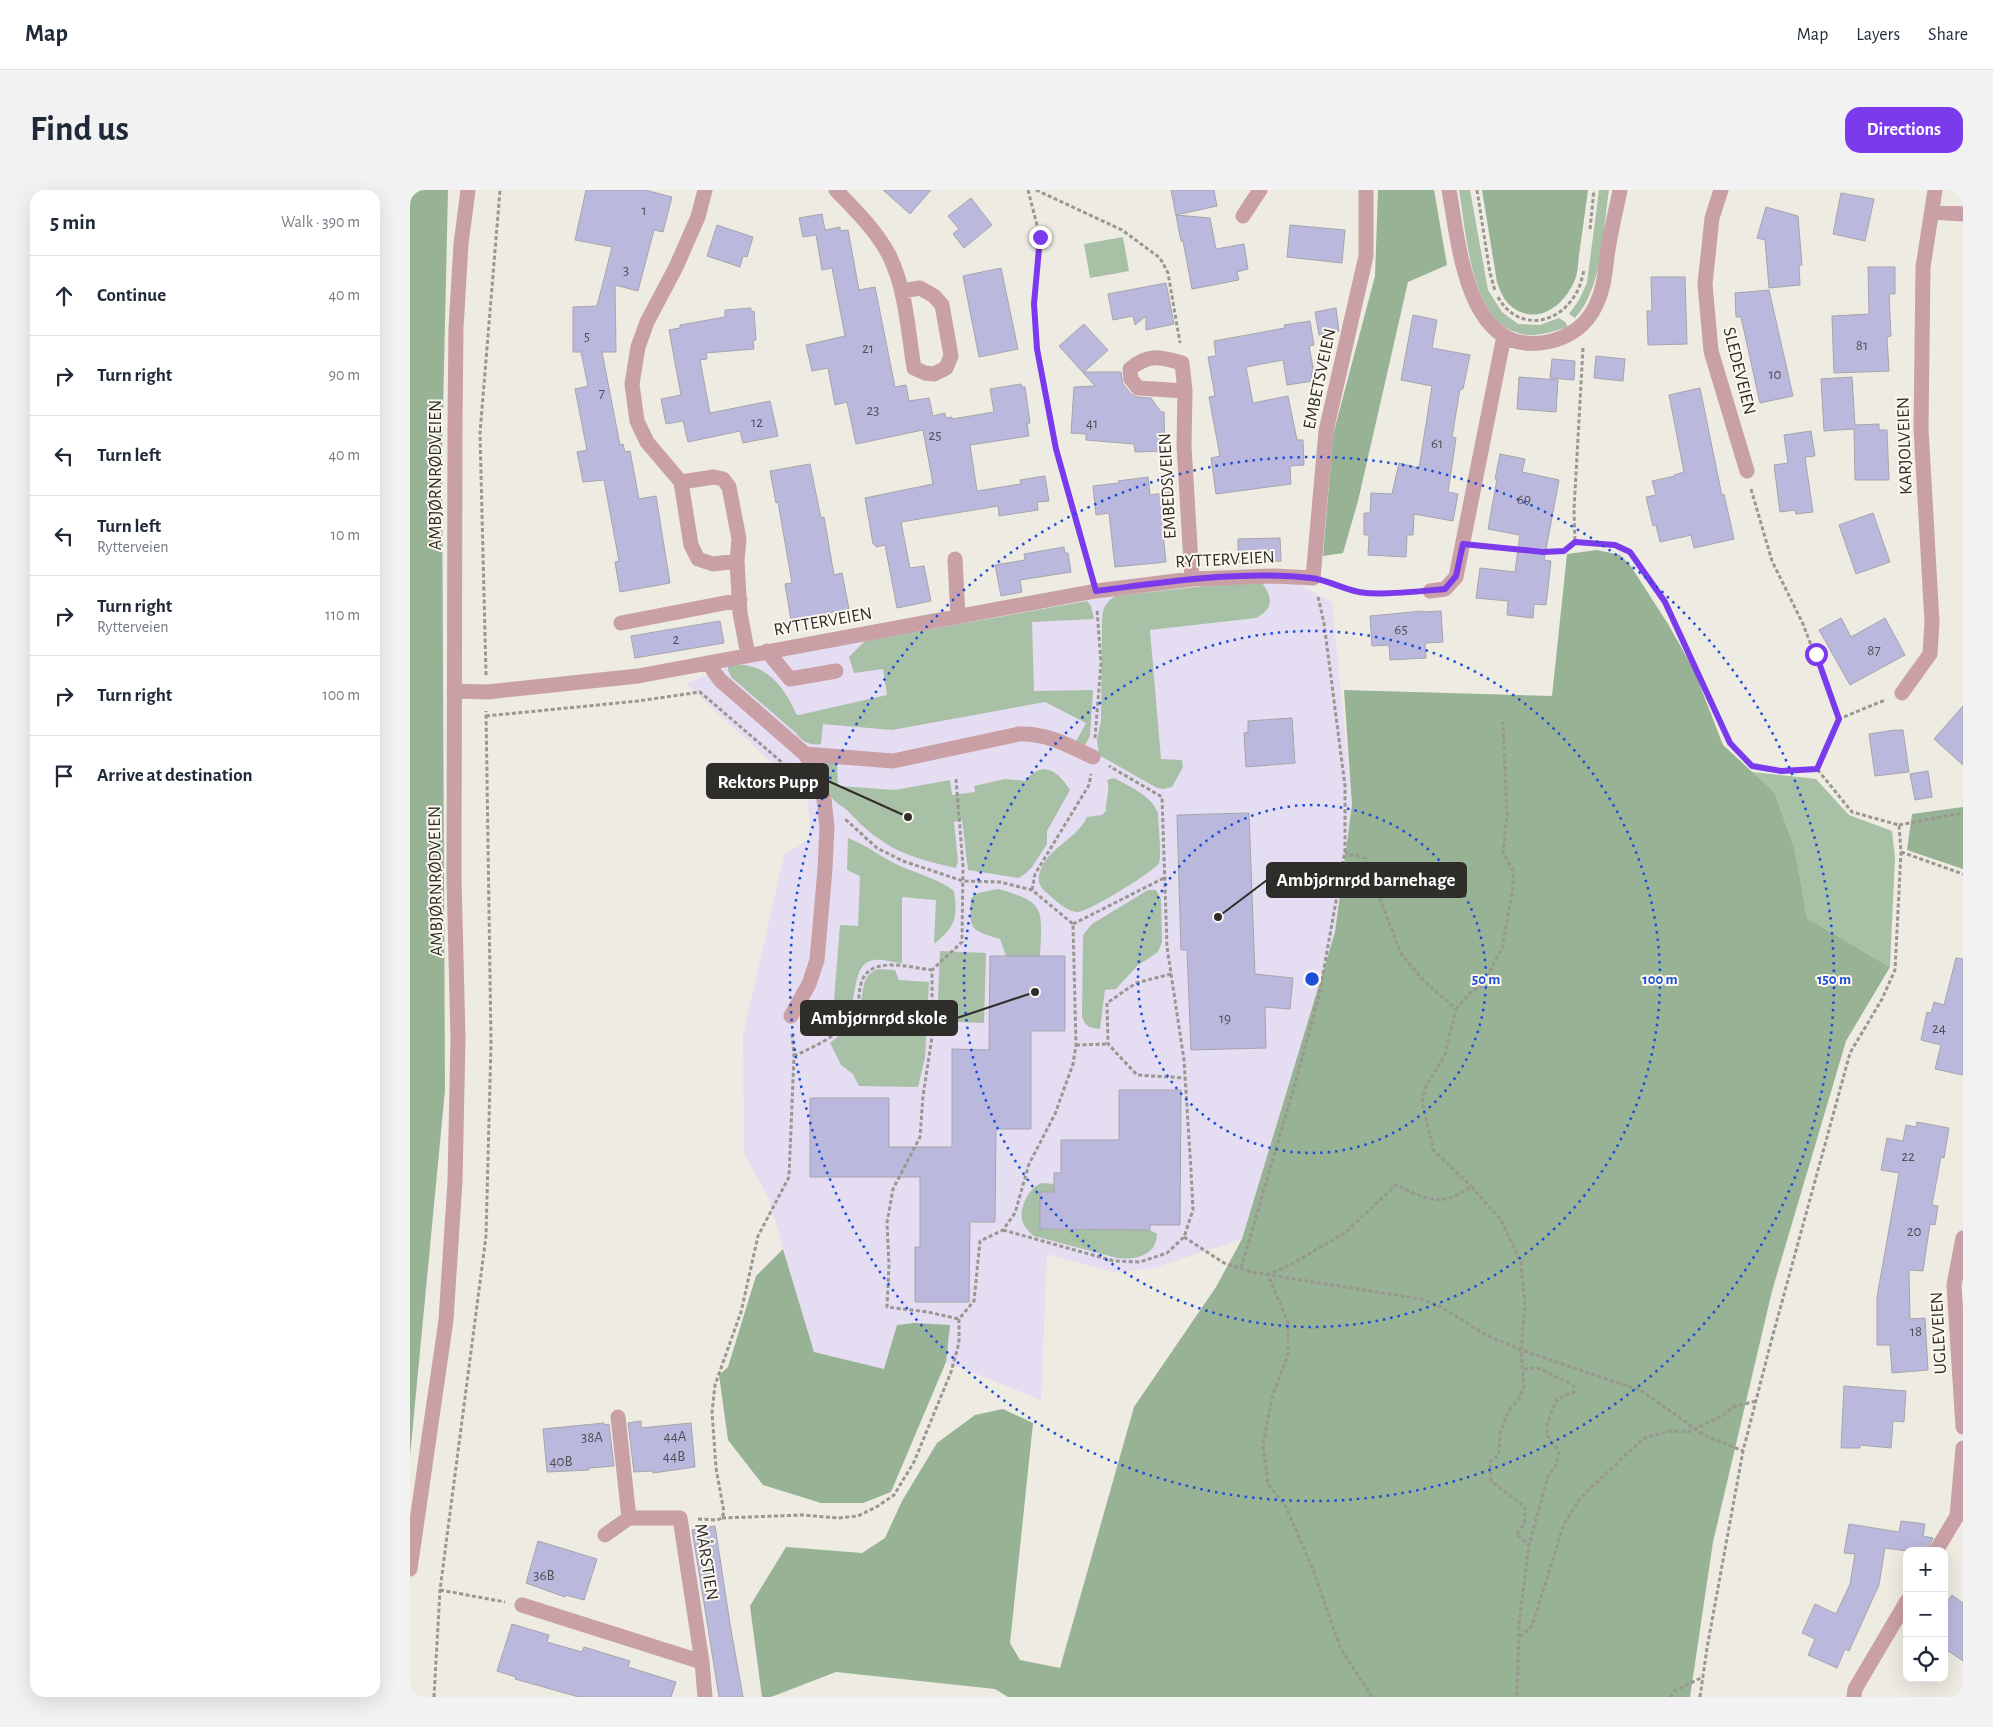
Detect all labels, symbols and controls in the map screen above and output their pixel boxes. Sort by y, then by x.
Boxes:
text: Map [25,22,68,46]
text: Map [1797,26,1828,44]
text: Layers [1856,26,1900,44]
text: Share [1928,26,1968,44]
button: Directions [1845,107,1963,153]
text: Find us [30,112,129,147]
house number: 1 [641,203,647,218]
text: 5 min [50,212,96,233]
text: Walk · 390 m [281,214,360,230]
route end [1029,226,1052,249]
house number: 3 [623,263,629,278]
icon: ahead [50,282,78,310]
text: Continue [97,286,166,305]
text: 40 m [328,287,360,303]
street label: SLEDEVEIEN [1719,325,1759,417]
street label: EMBETSVEIEN [1301,327,1339,431]
house number: 5 [584,329,590,344]
house number: 81 [1856,338,1868,353]
house number: 21 [862,341,874,356]
icon: right [50,362,78,390]
text: Turn right [97,366,172,385]
text: 90 m [329,367,360,383]
house number: 10 [1768,367,1782,382]
house number: 7 [599,386,605,401]
street label: KARJOLVEIEN [1894,397,1916,495]
street label: AMBJØRNRØDVEIEN [427,400,445,550]
house number: 23 [866,403,880,418]
house number: 12 [751,415,763,430]
house number: 41 [1086,416,1098,431]
house number: 25 [928,428,942,443]
street label: EMBEDSVEIEN [1156,433,1180,539]
house number: 61 [1431,436,1443,451]
icon: left [50,442,78,470]
text: Turn left [97,446,161,465]
text: 40 m [328,447,360,463]
house number: 69 [1517,492,1531,507]
text: Turn left [97,517,161,536]
icon: left [50,522,78,550]
text: 10 m [331,527,360,543]
text: Rytterveien [97,539,169,555]
street label: RYTTERVEIEN [1175,548,1275,572]
text: Turn right [97,597,172,616]
icon: right [50,602,78,630]
street label: RYTTERVEIEN [772,604,874,640]
text: 110 m [325,607,360,623]
text: Rytterveien [97,619,169,635]
house number: 65 [1394,622,1408,637]
house number: 2 [673,632,680,647]
route start [1805,643,1828,666]
house number: 87 [1867,643,1881,658]
icon: right [50,682,78,710]
text: Turn right [97,686,172,705]
text: 100 m [322,687,360,703]
icon: arrive [50,762,78,790]
callout: Rektors Pupp [707,764,828,798]
text: Arrive at destination [97,766,253,785]
text: Rektors Pupp [717,773,819,792]
street label: AMBJØRNRØDVEIEN [426,806,446,956]
callout: Ambjørnrød barnehage [1267,863,1466,897]
text: Ambjørnrød barnehage [1277,871,1455,890]
centre of rings [1303,970,1321,988]
text: 50 m [1472,972,1500,987]
text: 100 m [1642,972,1678,987]
text: 150 m [1817,972,1851,987]
callout: Ambjørnrød skole [801,1001,957,1035]
text: Ambjørnrød skole [811,1009,947,1028]
house number: 19 [1219,1011,1231,1026]
house number: 24 [1932,1021,1946,1036]
house number: 22 [1901,1149,1915,1164]
house number: 20 [1907,1224,1921,1239]
street label: UGLEVEIEN [1928,1291,1950,1375]
house number: 18 [1910,1324,1922,1339]
house number: 44A [663,1429,687,1444]
house number: 38A [581,1430,603,1445]
house number: 44B [663,1449,685,1464]
house number: 40B [549,1454,573,1469]
street label: MÅRSTIEN [691,1522,724,1602]
map controls [1903,1547,1948,1682]
button: + [1903,1547,1948,1592]
house number: 36B [533,1568,555,1583]
button: − [1903,1592,1948,1637]
button: locate [1903,1637,1948,1682]

